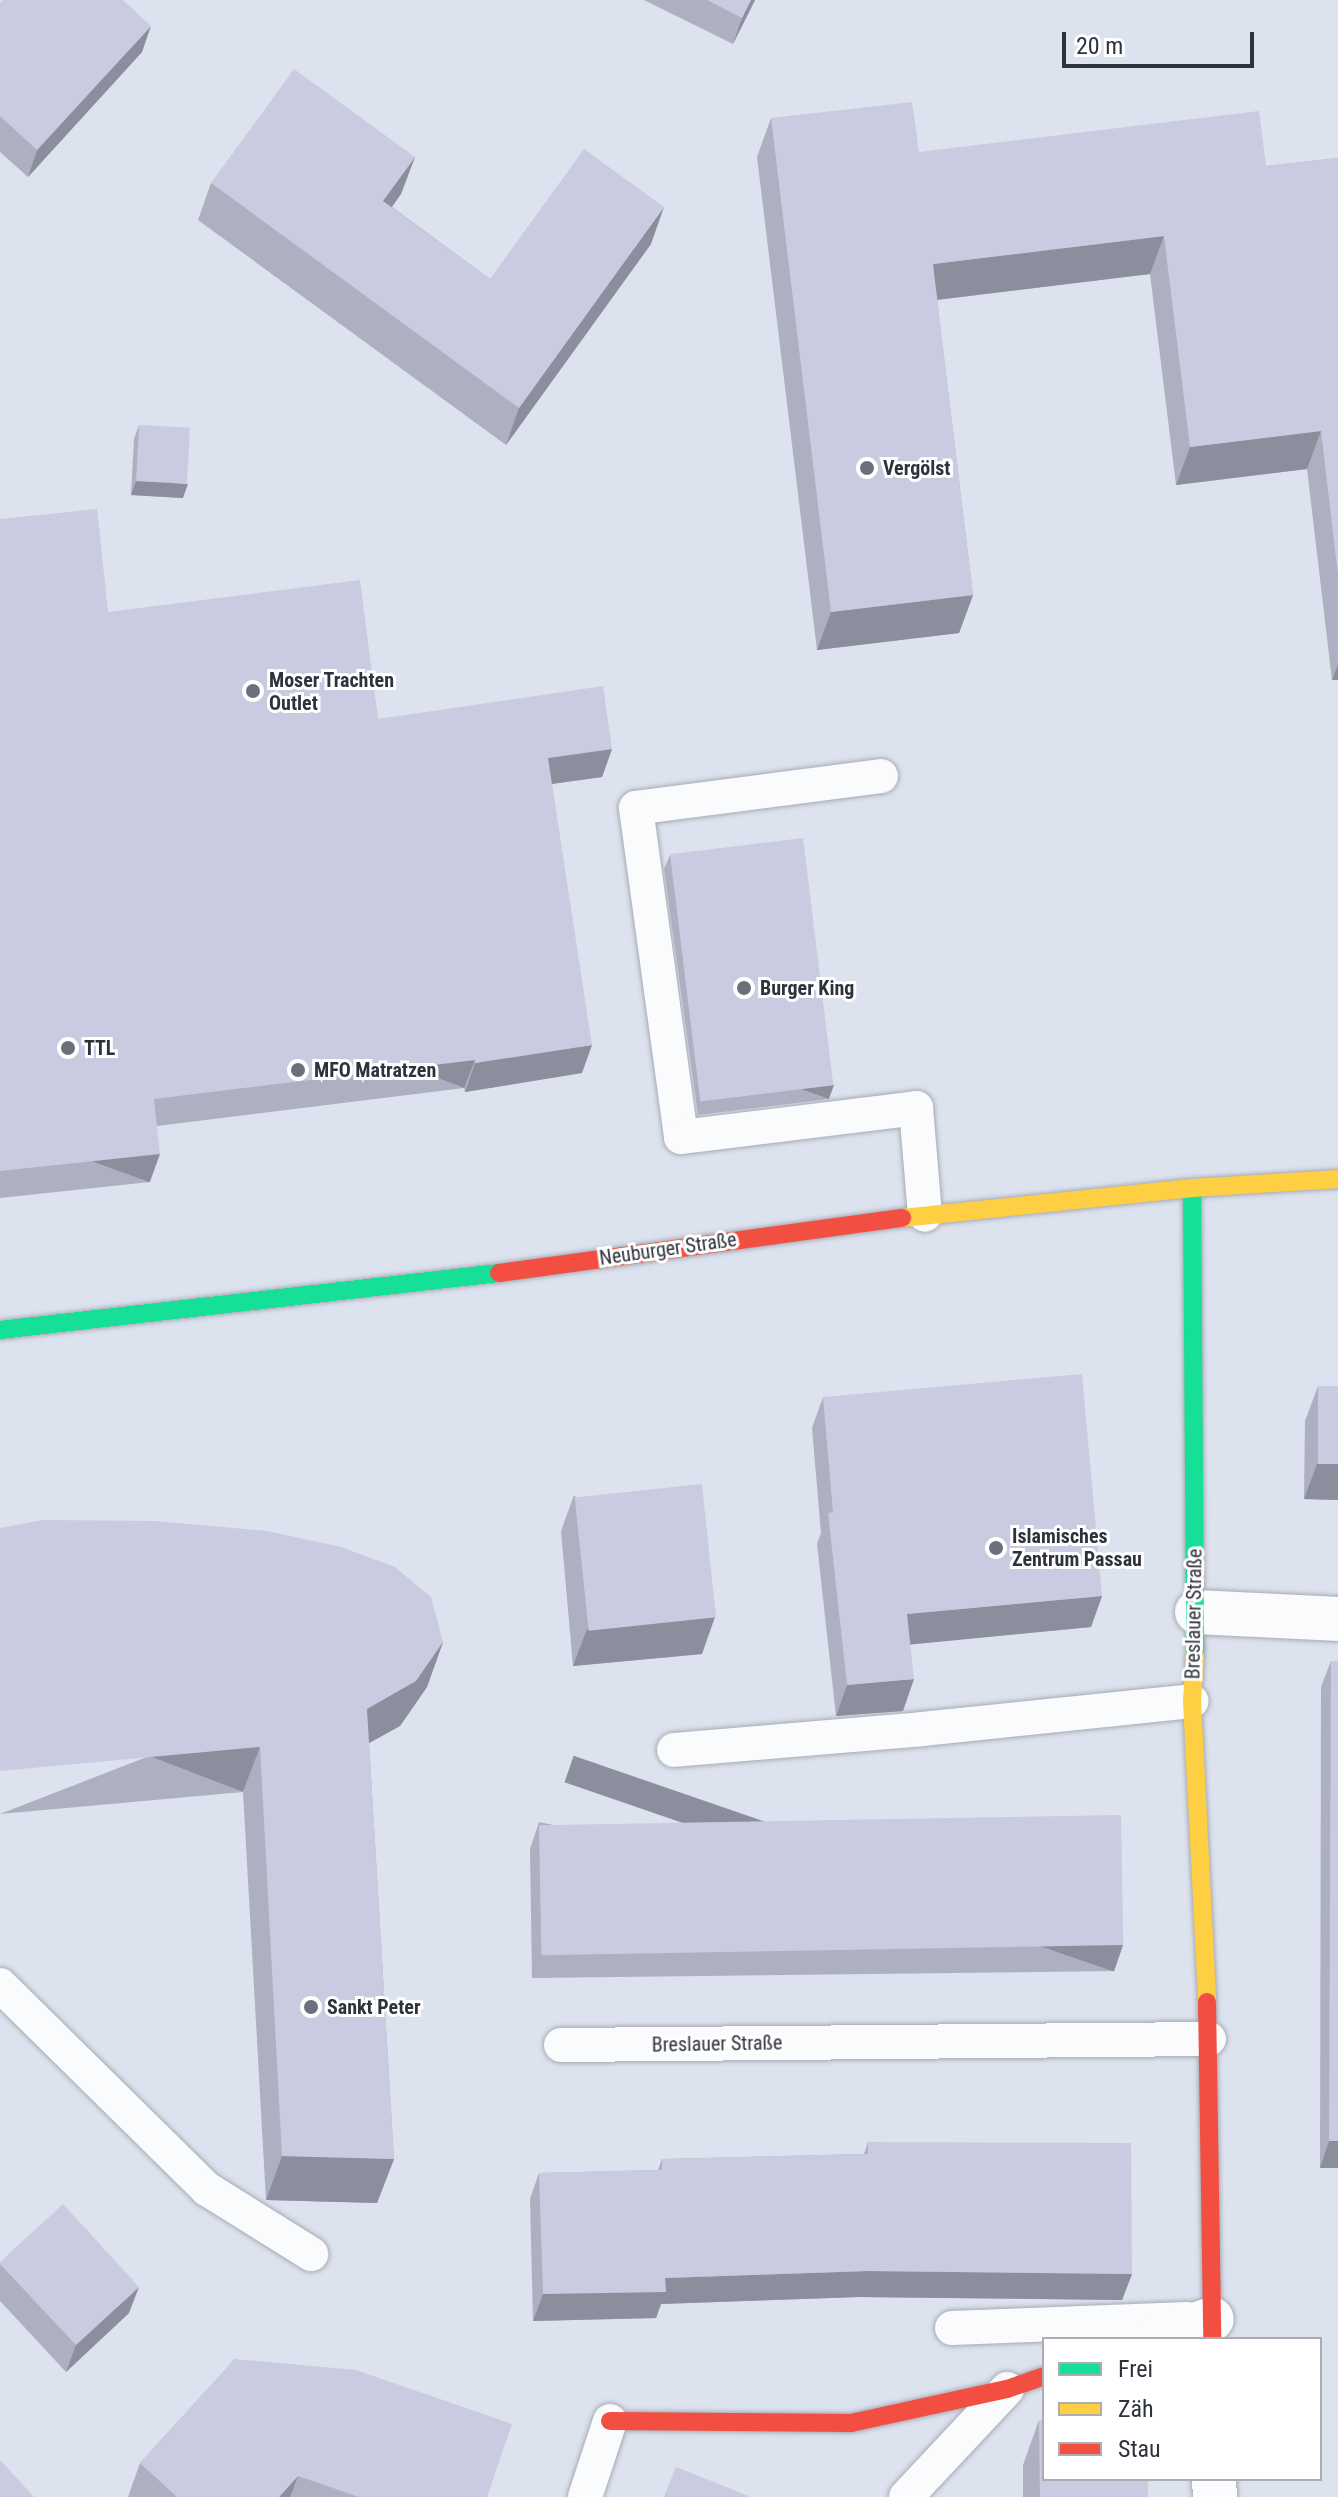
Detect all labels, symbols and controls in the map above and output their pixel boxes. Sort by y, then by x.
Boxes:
scale bar [1066,16,1258,66]
text: 20 m [1076,32,1123,60]
place label: Vergölst [883,456,950,480]
marker: Vergölst [858,459,876,477]
place label: Moser Trachten Outlet [269,668,395,715]
marker: Moser Trachten Outlet [244,682,262,700]
place label: Burger King [760,976,854,1000]
marker: Burger King [735,979,753,997]
place label: TTL [84,1036,115,1060]
marker: TTL [59,1039,77,1057]
place label: MFO Matratzen [314,1058,436,1082]
marker: MFO Matratzen [289,1061,307,1079]
street label: Neuburger Straße [598,1228,738,1270]
place label: Islamisches Zentrum Passau [1012,1524,1142,1571]
marker: Islamisches Zentrum Passau [987,1539,1005,1557]
street label: Breslauer Straße [1181,1548,1207,1680]
place label: Sankt Peter [327,1995,420,2019]
marker: Sankt Peter [302,1998,320,2016]
street label: Breslauer Straße [651,2031,783,2057]
legend [1042,2337,1322,2481]
text: Frei [1118,2355,1153,2383]
text: Zäh [1118,2395,1154,2423]
text: Stau [1118,2435,1161,2463]

